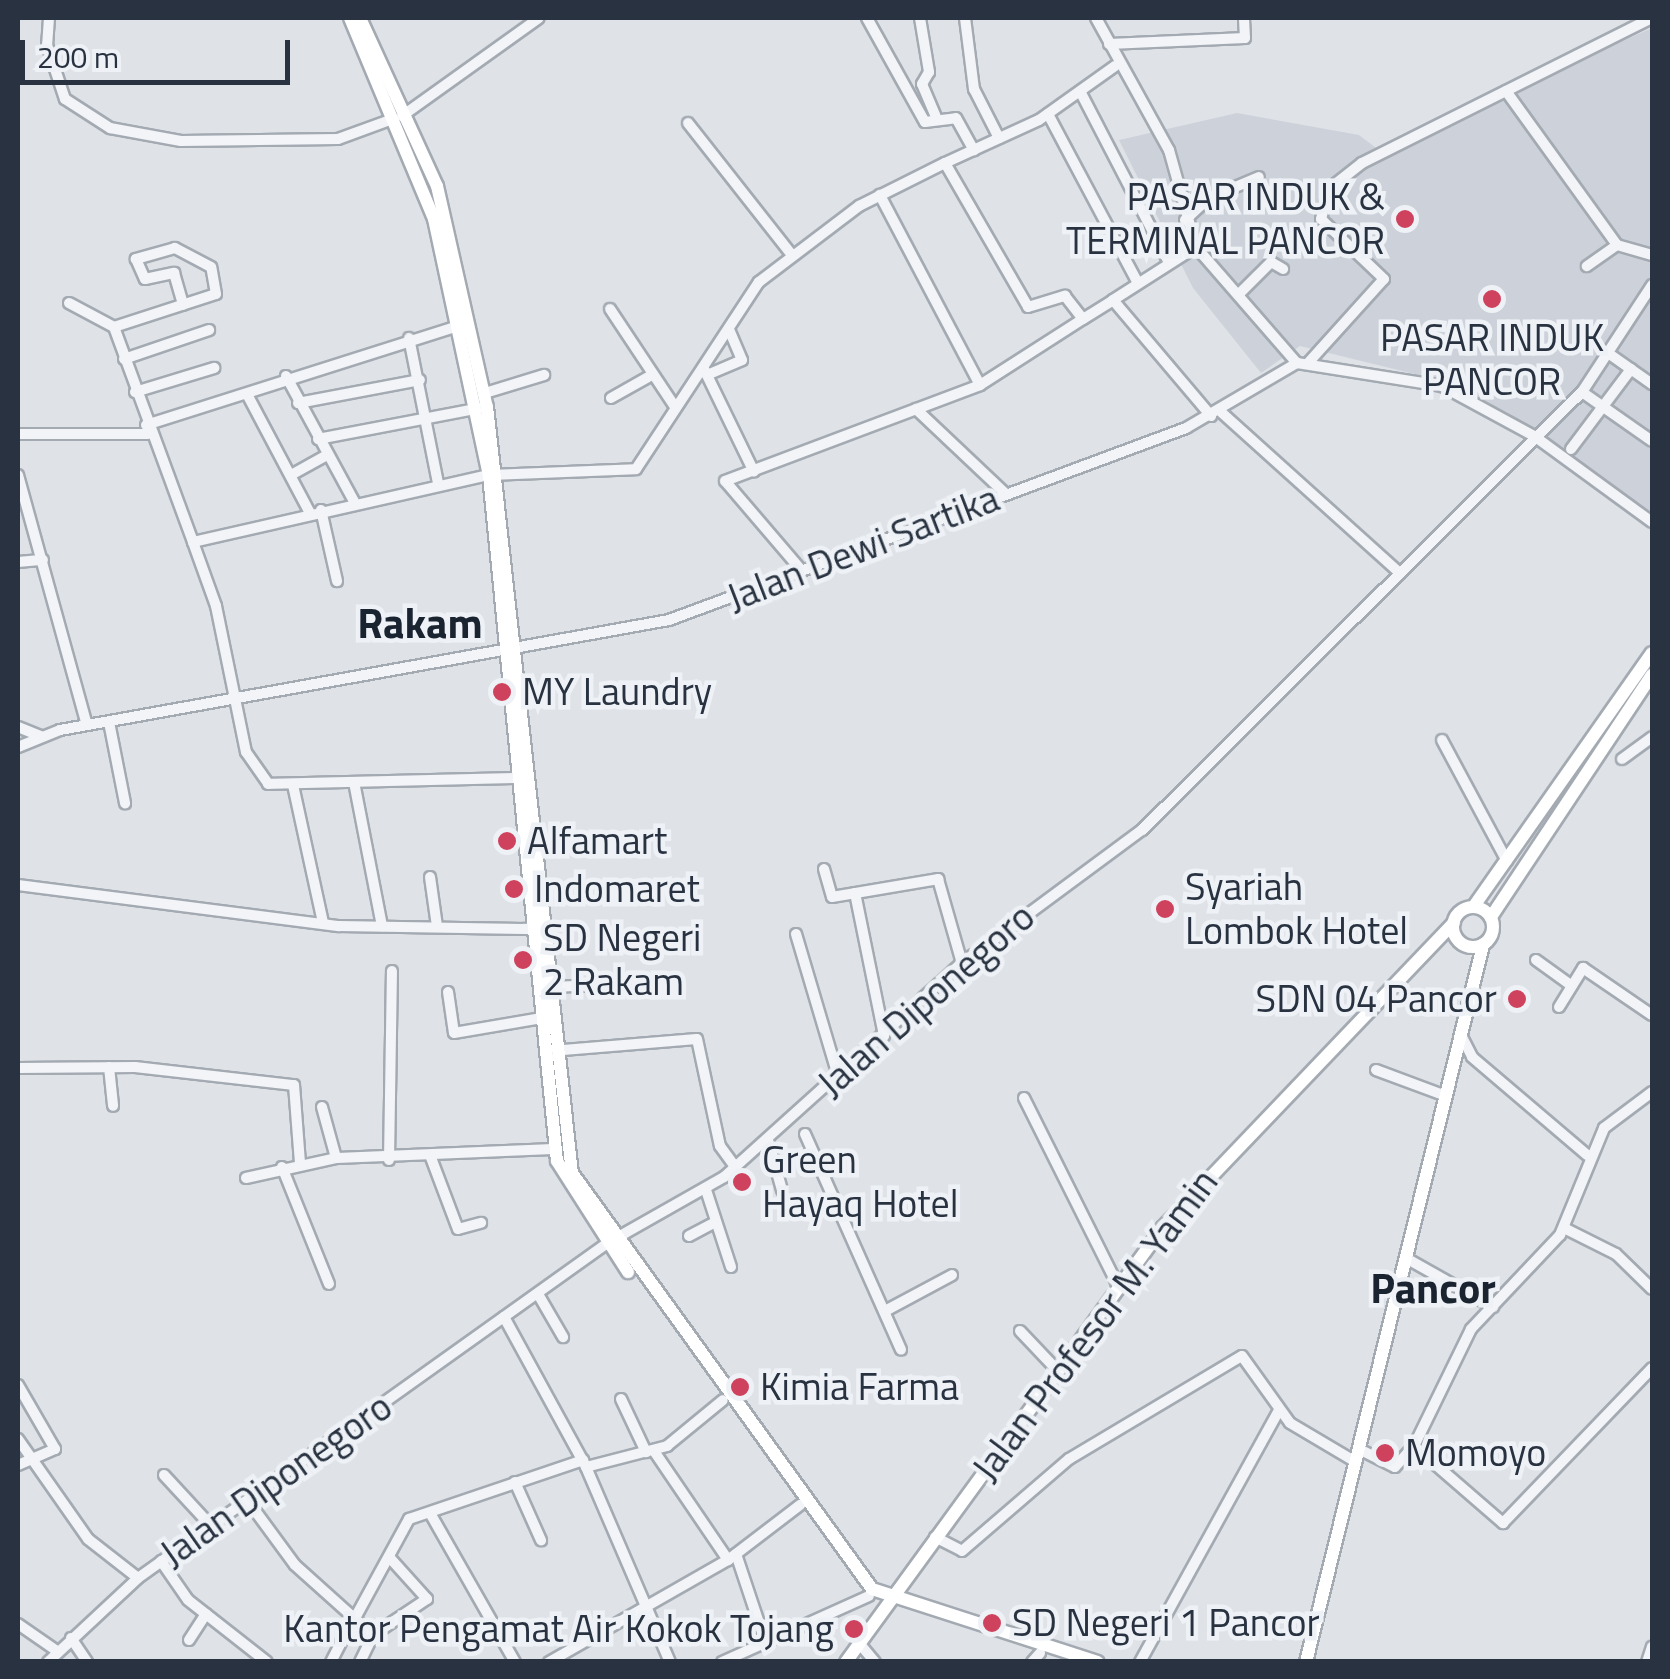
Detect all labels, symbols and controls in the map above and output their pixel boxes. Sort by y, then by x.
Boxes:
scale bar [25,20,295,82]
text: 200 m [37,34,119,80]
place label: PASAR INDUK & TERMINAL PANCOR [1066,174,1385,264]
marker: PASAR INDUK & TERMINAL PANCOR [1394,208,1416,230]
marker: PASAR INDUK PANCOR [1481,288,1503,310]
place label: PASAR INDUK PANCOR [1380,315,1604,404]
street label: Jalan Dewi Sartika [721,475,1005,621]
district label: Rakam [357,597,483,647]
place label: MY Laundry [522,669,712,715]
marker: MY Laundry [491,681,513,703]
place label: Alfamart [527,818,667,864]
marker: Alfamart [496,830,518,852]
place label: Syariah Lombok Hotel [1185,864,1408,954]
place label: Indomaret [534,866,700,912]
marker: Indomaret [503,878,525,900]
street label: Jalan Diponegoro [809,894,1043,1106]
marker: Syariah Lombok Hotel [1154,898,1176,920]
place label: SD Negeri 2 Rakam [543,915,701,1004]
marker: SD Negeri 2 Rakam [512,949,534,971]
place label: SDN 04 Pancor [1256,976,1497,1022]
marker: SDN 04 Pancor [1506,988,1528,1010]
place label: Green Hayaq Hotel [762,1137,959,1226]
street label: Jalan Profesor M. Yamin [963,1160,1227,1490]
marker: Green Hayaq Hotel [731,1171,753,1193]
district label: Pancor [1370,1262,1496,1312]
place label: Kimia Farma [760,1364,959,1410]
marker: Kimia Farma [729,1376,751,1398]
street label: Jalan Diponegoro [152,1383,400,1577]
place label: Momoyo [1405,1430,1546,1476]
marker: Momoyo [1374,1442,1396,1464]
place label: SD Negeri 1 Pancor [1012,1600,1320,1646]
place label: Kantor Pengamat Air Kokok Tojang [283,1606,834,1652]
marker: SD Negeri 1 Pancor [981,1612,1003,1634]
marker: Kantor Pengamat Air Kokok Tojang [843,1618,865,1640]

